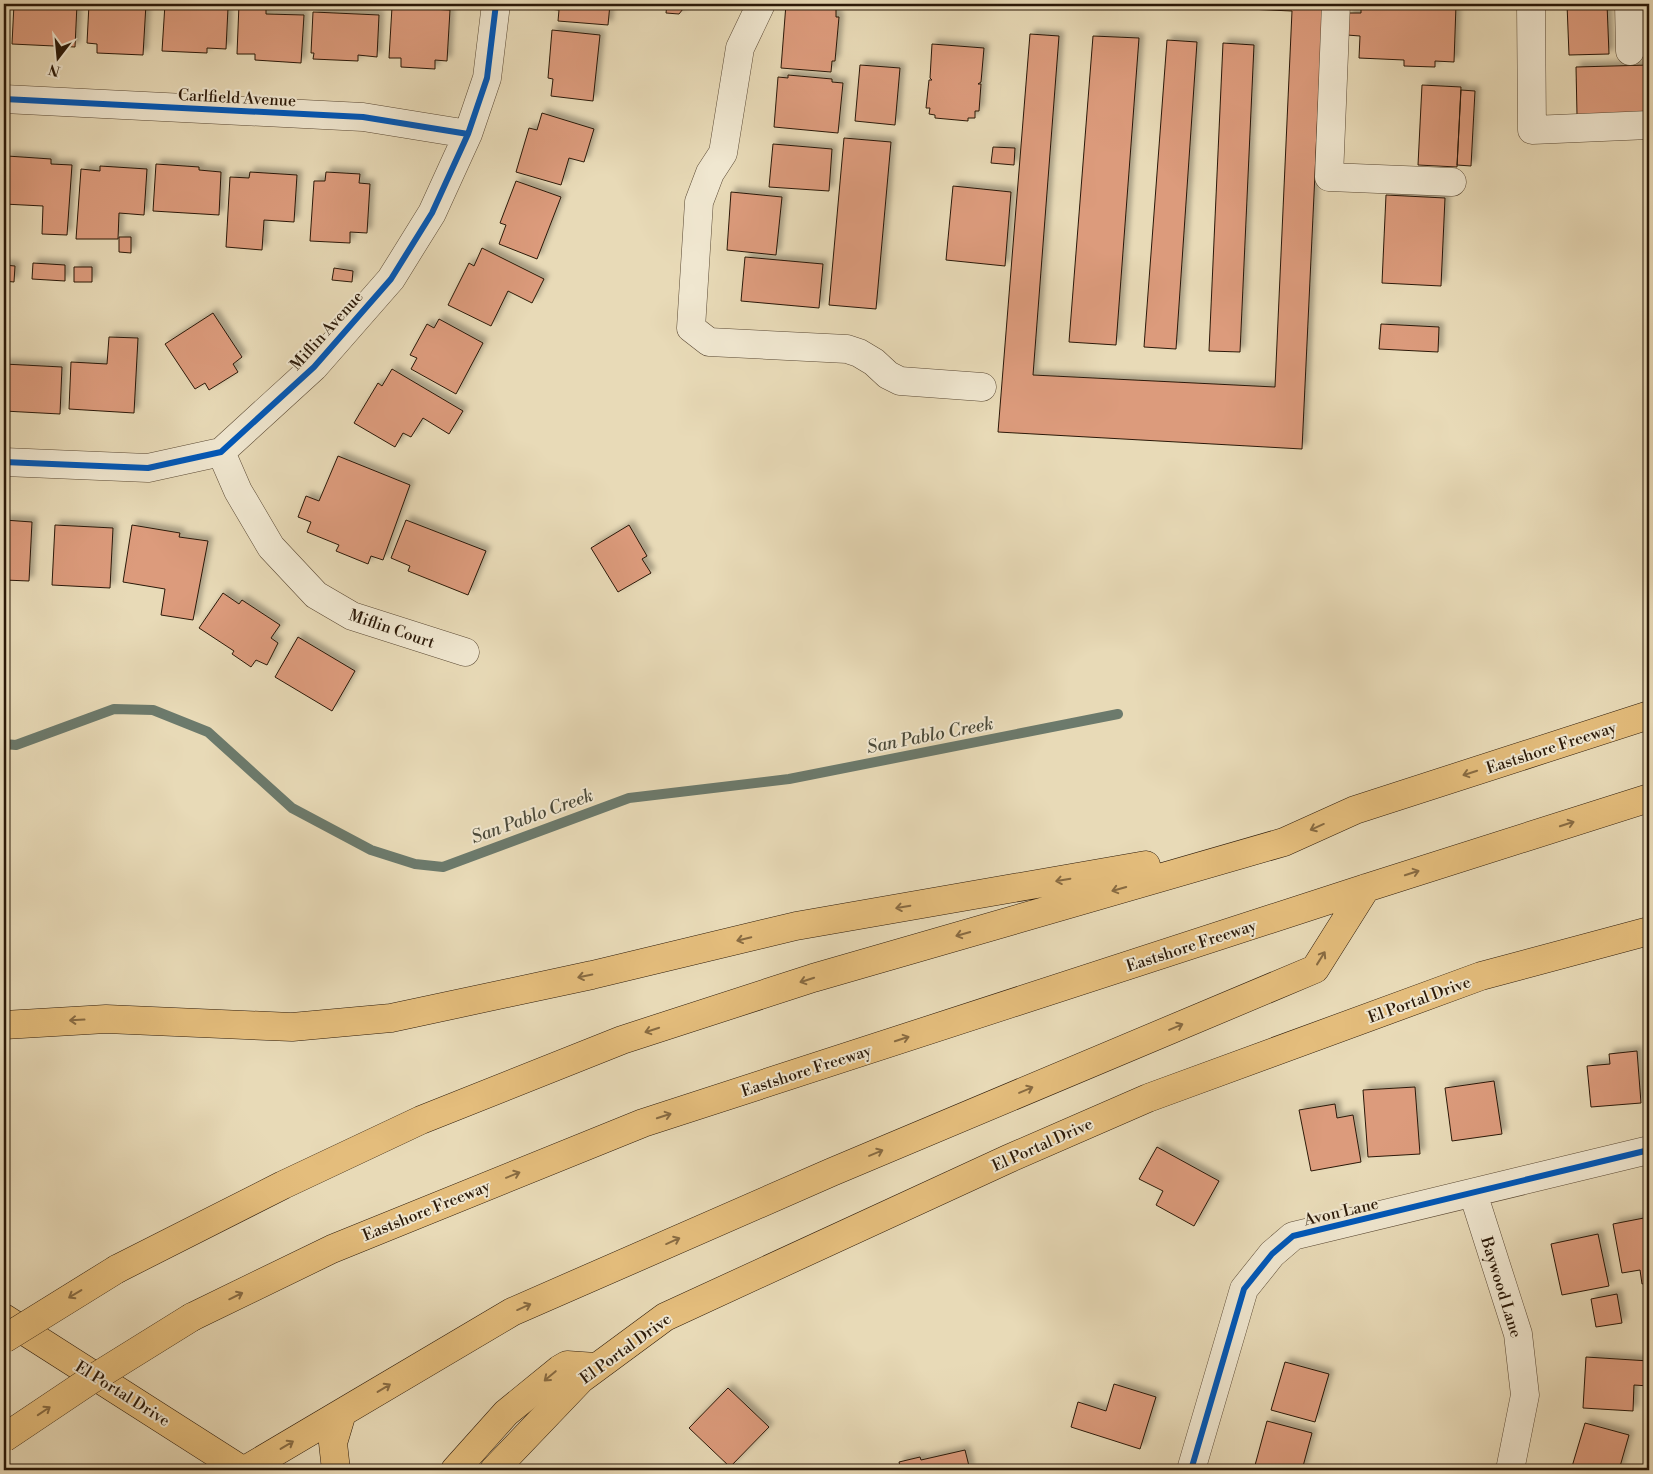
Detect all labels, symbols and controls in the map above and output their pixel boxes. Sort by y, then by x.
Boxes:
north arrow [32,32,82,82]
text: N [47,59,62,80]
street label: Carlfield Avenue [177,85,297,111]
street label: Miflin Avenue [286,287,368,374]
street label: Miflin Court [346,605,437,653]
water label: San Pablo Creek [865,712,995,759]
street label: Eastshore Freeway [1484,717,1619,778]
one-way arrow [1462,769,1478,779]
water label: San Pablo Creek [468,784,596,849]
one-way arrow [1559,819,1575,828]
one-way arrow [1310,823,1325,833]
one-way arrow [1404,868,1420,877]
one-way arrow [1055,875,1071,885]
one-way arrow [1111,885,1127,894]
one-way arrow [895,903,911,913]
street label: Eastshore Freeway [1124,915,1259,976]
one-way arrow [955,930,971,940]
one-way arrow [736,935,752,944]
one-way arrow [1316,952,1326,966]
one-way arrow [578,972,594,981]
street label: El Portal Drive [1365,972,1474,1028]
one-way arrow [800,976,815,985]
one-way arrow [69,1016,85,1025]
one-way arrow [1168,1022,1183,1031]
one-way arrow [645,1026,661,1035]
one-way arrow [894,1033,910,1043]
street label: Eastshore Freeway [739,1040,874,1101]
one-way arrow [1018,1084,1033,1094]
one-way arrow [656,1111,672,1120]
street label: El Portal Drive [989,1114,1096,1176]
one-way arrow [869,1147,884,1156]
one-way arrow [505,1170,520,1179]
street label: Eastshore Freeway [360,1176,493,1246]
street label: Avon Lane [1301,1194,1380,1230]
street label: Baywood Lane [1476,1233,1526,1340]
one-way arrow [665,1236,680,1246]
one-way arrow [69,1290,83,1300]
one-way arrow [228,1291,243,1300]
one-way arrow [516,1301,531,1311]
street label: El Portal Drive [576,1309,675,1389]
street label: El Portal Drive [71,1357,174,1431]
one-way arrow [544,1371,557,1382]
one-way arrow [376,1383,390,1393]
one-way arrow [37,1406,51,1416]
one-way arrow [279,1440,293,1450]

